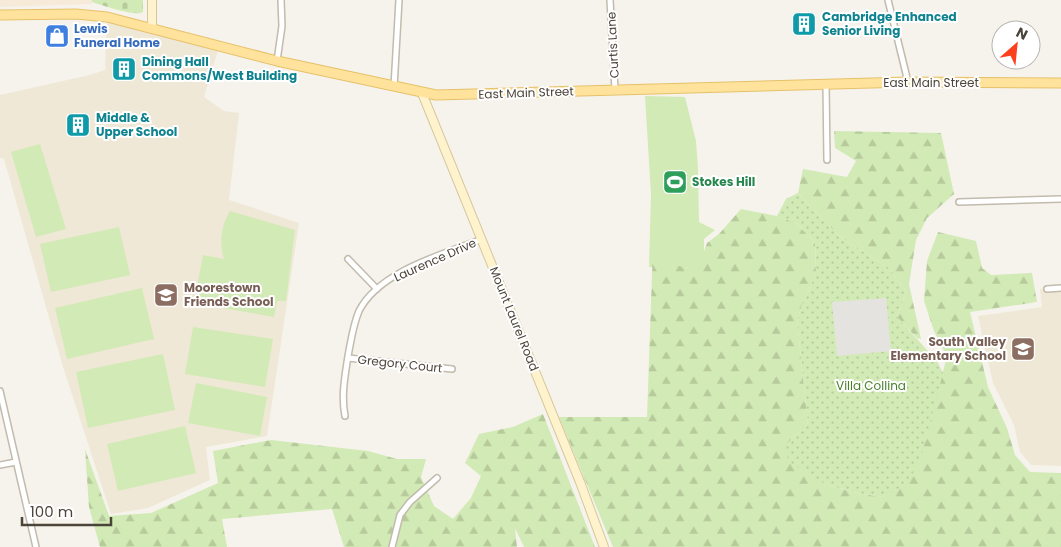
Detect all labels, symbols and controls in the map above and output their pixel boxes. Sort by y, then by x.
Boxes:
place label: Cambridge Enhanced Senior Living [822,8,957,39]
street label: Curtis Lane [602,11,623,79]
building icon: Cambridge Enhanced Senior Living [791,11,817,37]
place label: Lewis Funeral Home [74,20,161,51]
north arrow [991,20,1041,70]
text: N [1013,22,1031,45]
shop icon: Lewis Funeral Home [44,23,70,49]
place label: Dining Hall Commons/West Building [142,53,297,84]
building icon: Dining Hall Commons/West Building [111,56,137,82]
street label: East Main Street [883,74,979,91]
street label: East Main Street [478,82,574,103]
place label: Middle & Upper School [96,109,177,140]
building icon: Middle & Upper School [65,112,91,138]
sports icon: Stokes Hill [662,169,688,195]
place label: Stokes Hill [692,173,755,190]
street label: Laurence Drive [391,234,479,285]
street label: Mount Laurel Road [486,264,543,374]
place label: Moorestown Friends School [184,279,274,310]
school or university icon: Moorestown Friends School [153,282,179,308]
place label: South Valley Elementary School [891,333,1006,364]
school or university icon: South Valley Elementary School [1010,336,1036,362]
street label: Gregory Court [357,351,443,376]
park label: Villa Collina [836,377,906,394]
scale bar [22,494,111,526]
text: 100 m [30,501,73,522]

